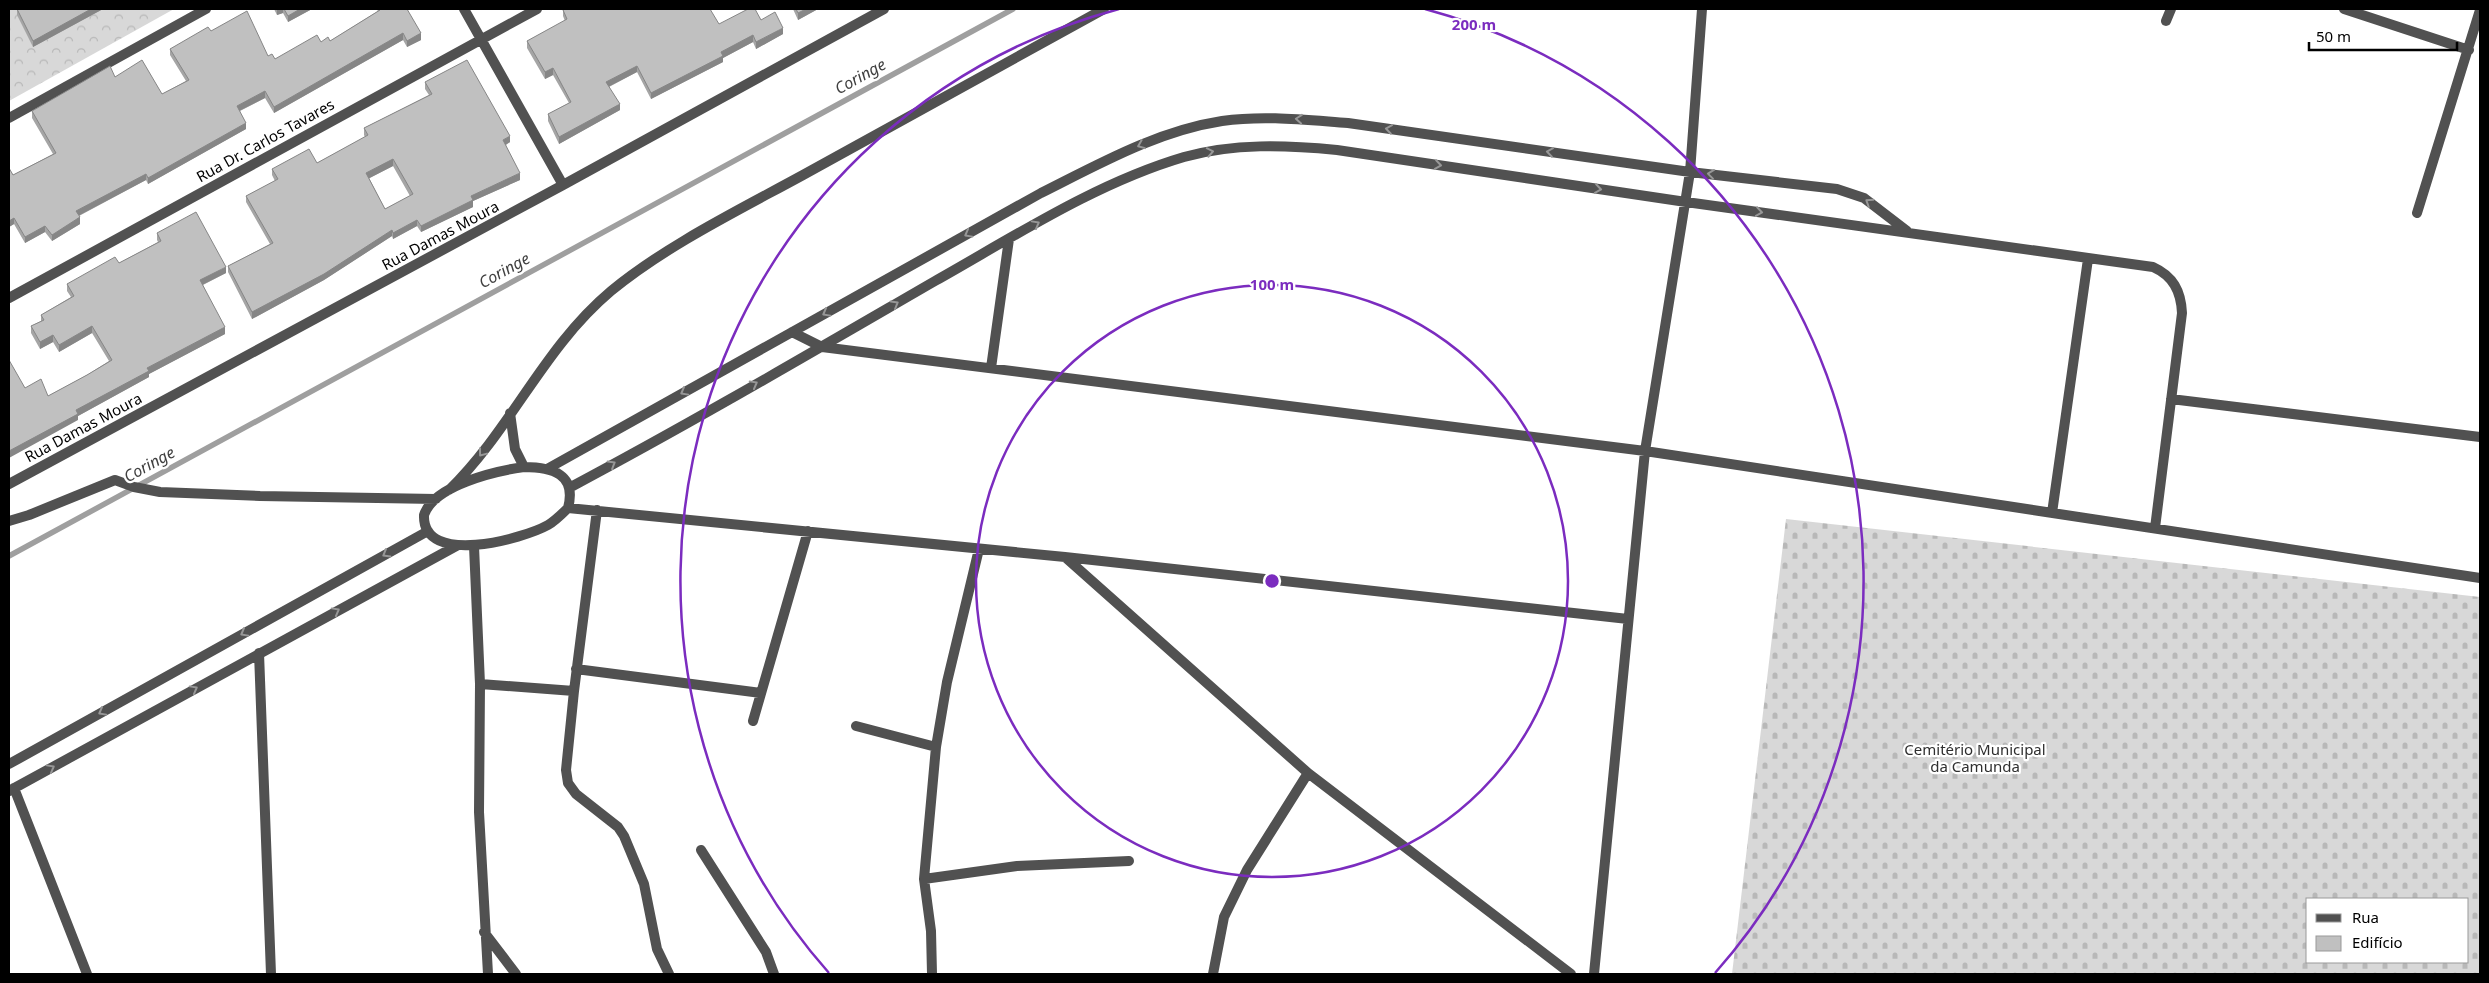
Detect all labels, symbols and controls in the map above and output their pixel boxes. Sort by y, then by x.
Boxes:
text: 200 m [1452,14,1496,34]
scale bar [2309,20,2456,52]
text: 50 m [2316,26,2351,46]
water label: Coringe [830,53,890,99]
street label: Rua Dr. Carlos Tavares [192,94,338,186]
one-way arrow [1295,114,1303,125]
one-way arrow [1384,124,1392,135]
one-way arrow [1137,139,1146,149]
one-way arrow [1205,147,1214,158]
one-way arrow [1545,147,1553,158]
one-way arrow [1434,159,1442,170]
one-way arrow [1706,169,1714,180]
one-way arrow [1595,183,1603,194]
street label: Rua Damas Moura [378,196,502,274]
one-way arrow [1866,199,1875,209]
one-way arrow [1755,206,1763,217]
one-way arrow [1031,220,1040,230]
one-way arrow [965,227,974,237]
water label: Coringe [474,247,534,293]
text: 100 m [1250,274,1294,294]
one-way arrow [890,301,899,311]
one-way arrow [823,307,832,317]
one-way arrow [748,381,757,391]
one-way arrow [681,386,690,396]
street label: Rua Damas Moura [21,388,145,466]
water label: Coringe [119,441,179,487]
one-way arrow [480,447,488,456]
one-way arrow [606,460,615,470]
one-way arrow [382,548,391,558]
centre of rings [1263,572,1281,590]
one-way arrow [331,607,340,617]
one-way arrow [240,627,249,637]
one-way arrow [188,685,197,695]
one-way arrow [98,706,107,716]
park label: Cemitério Municipal da Camunda [1904,739,2046,776]
one-way arrow [46,764,55,774]
legend [2306,898,2469,963]
text: Rua [2352,907,2379,927]
text: Edifício [2352,932,2403,952]

